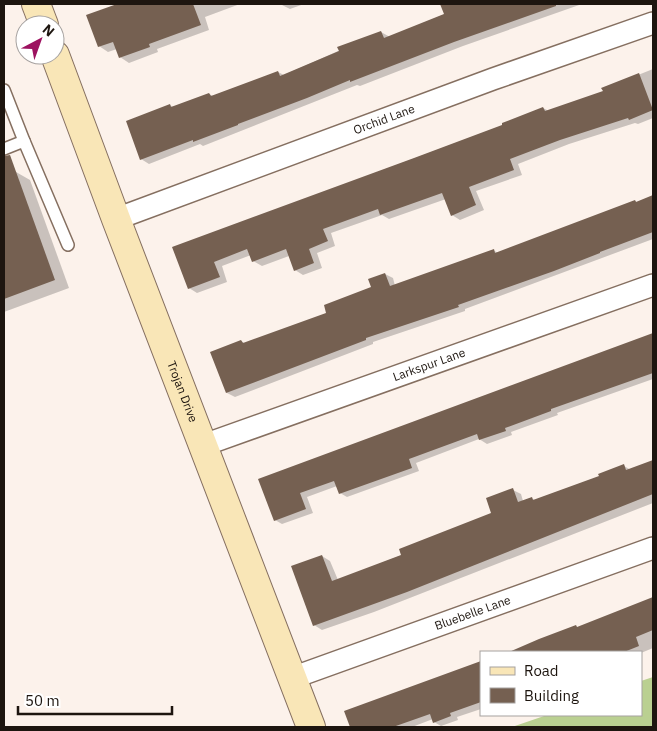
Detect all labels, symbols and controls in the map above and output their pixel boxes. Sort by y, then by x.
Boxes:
north arrow [15,15,65,65]
text: N [39,20,58,40]
street label: Orchid Lane [351,101,417,137]
street label: Larkspur Lane [391,344,468,384]
street label: Trojan Drive [164,359,201,425]
street label: Bluebelle Lane [432,592,513,633]
legend [480,651,642,716]
text: Road [524,661,559,680]
scale bar [18,684,171,716]
text: Building [524,686,579,705]
text: 50 m [25,691,60,710]

